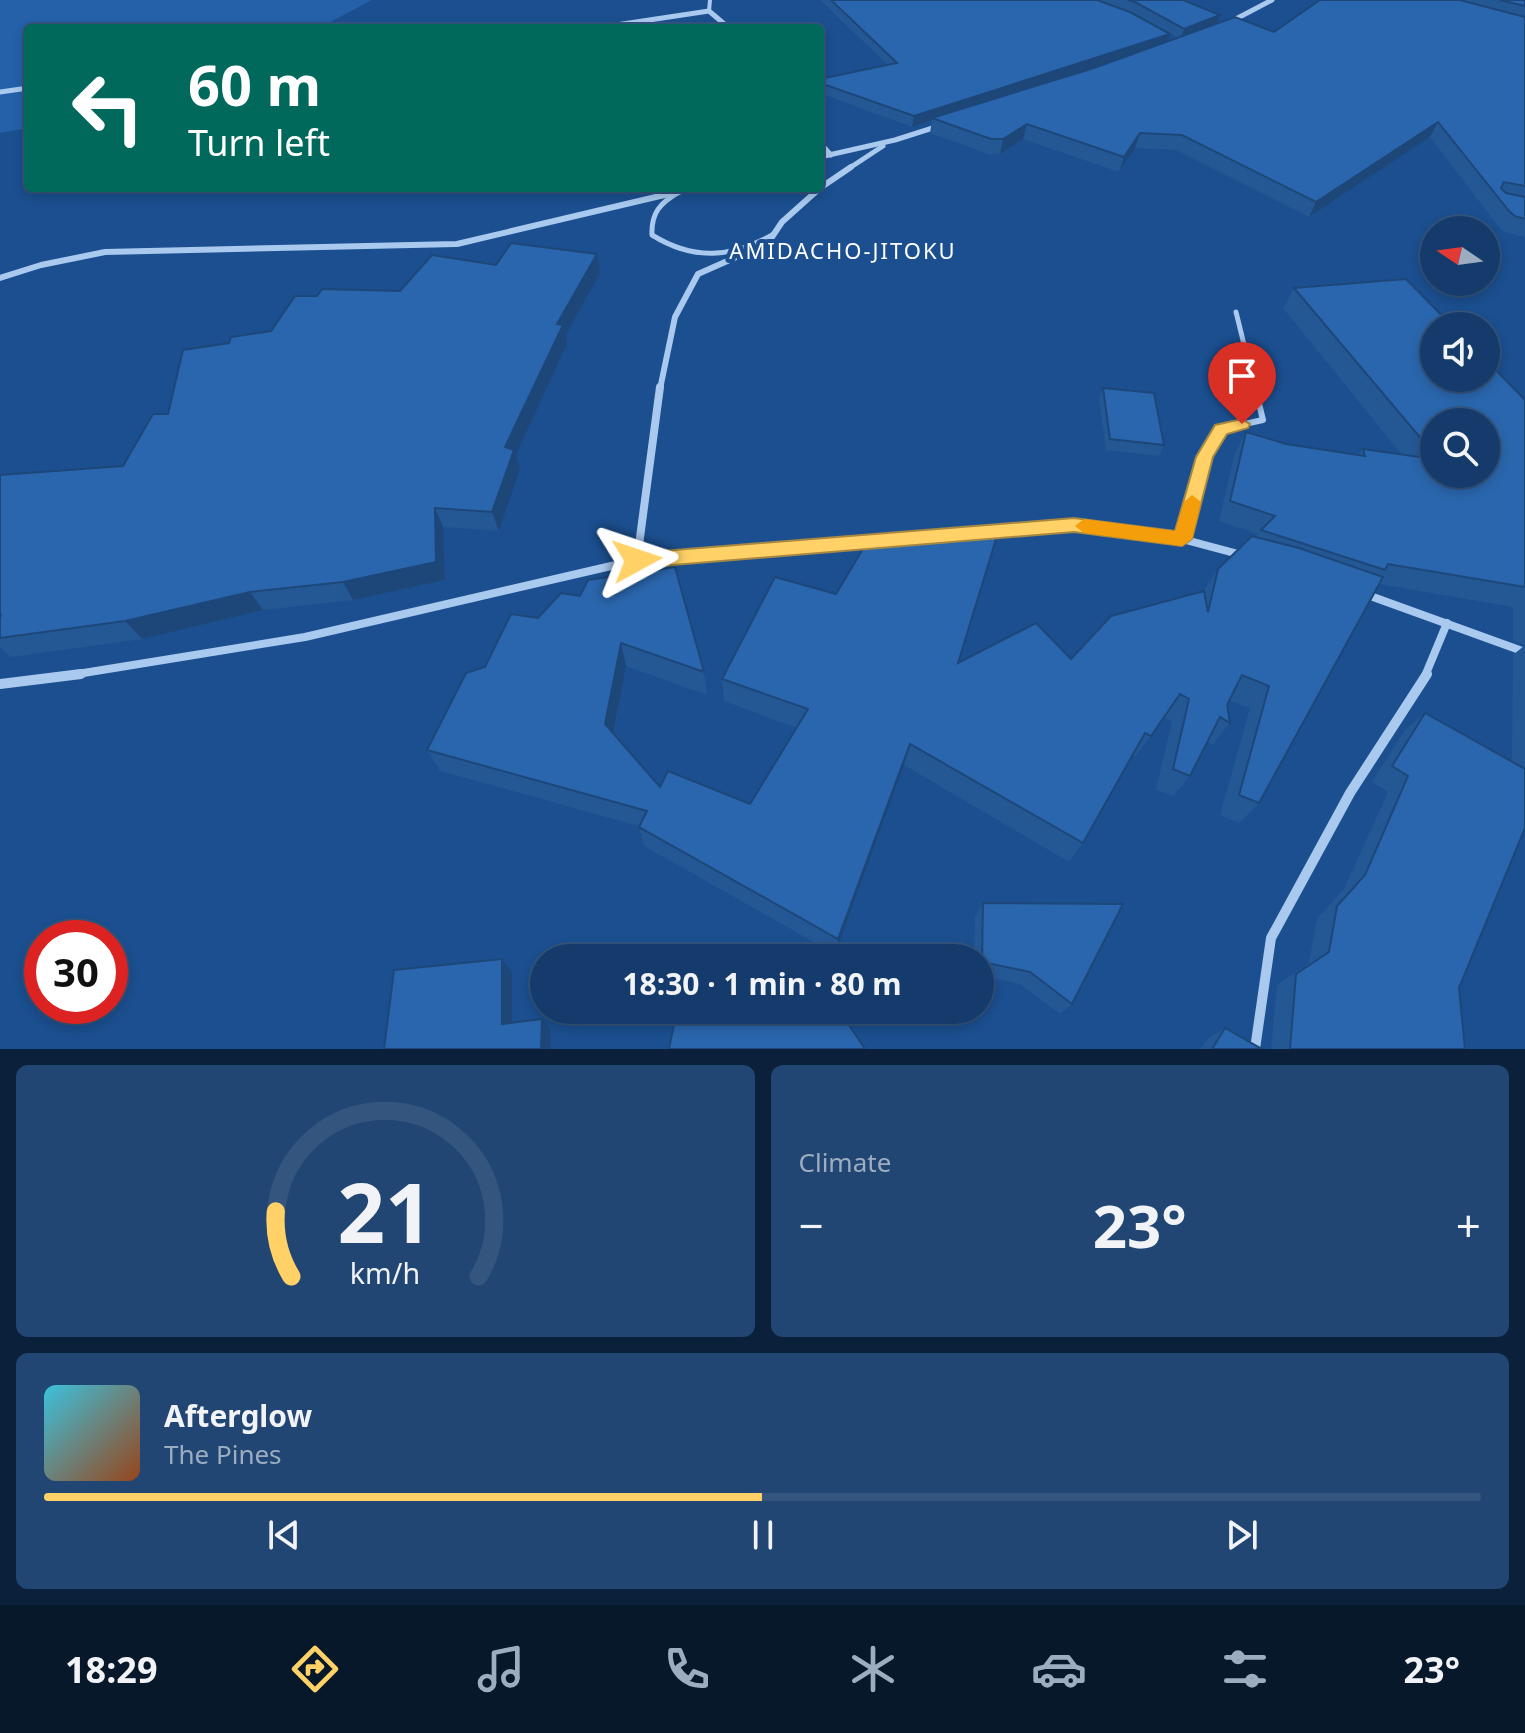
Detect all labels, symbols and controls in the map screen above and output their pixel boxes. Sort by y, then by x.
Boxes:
text: 60 m [188,46,321,122]
icon: left [56,56,160,160]
text: Turn left [188,118,330,167]
north arrow [1420,216,1500,296]
map controls [1420,216,1500,488]
district label: AMIDACHO-JITOKU [729,235,957,265]
button: sound [1420,312,1500,392]
pin [1208,342,1276,424]
icon: arrive [1220,354,1264,398]
button: search [1420,408,1500,488]
position arrow [595,518,679,602]
speed limit sign: 30 [24,920,128,1024]
text: 18:30 · 1 min · 80 m [622,963,902,1004]
text: Climate [799,1144,891,1180]
text: 21 [338,1154,433,1267]
text: 23° [1093,1184,1187,1266]
text: − [799,1195,824,1255]
text: + [1456,1195,1481,1255]
text: km/h [350,1253,420,1292]
text: Afterglow [164,1395,312,1436]
text: The Pines [164,1436,282,1472]
icon: previous [262,1513,306,1557]
icon: pause [741,1513,785,1557]
icon: next [1220,1513,1264,1557]
icon: directions [287,1641,343,1697]
icon: music [473,1641,529,1697]
icon: phone [659,1641,715,1697]
icon: climate [845,1641,901,1697]
icon: car [1031,1641,1087,1697]
icon: filters [1217,1641,1273,1697]
text: 18:29 [65,1645,157,1694]
text: 23° [1403,1645,1460,1694]

